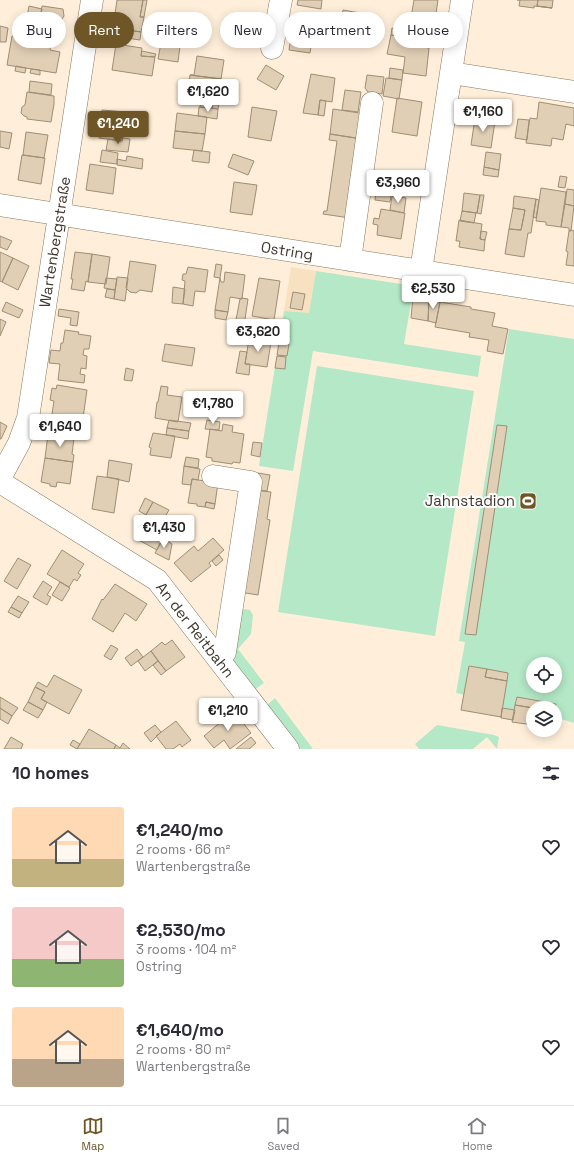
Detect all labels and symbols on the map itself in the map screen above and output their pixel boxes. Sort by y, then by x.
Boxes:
pin: €1,620 [175,79,241,113]
pin: €1,160 [450,99,516,133]
pin: €1,240 [85,111,151,145]
pin: €3,960 [365,170,431,204]
street label: Wartenbergstraße [35,175,74,309]
street label: Ostring [260,237,315,264]
pin: €2,530 [400,276,466,310]
pin: €3,620 [225,319,291,353]
pin: €1,780 [180,391,246,425]
pin: €1,640 [27,414,93,448]
place label: Jahnstadion [425,491,515,510]
sports icon: Jahnstadion [518,491,538,511]
pin: €1,430 [131,515,197,549]
street label: An der Reitbahn [152,578,239,681]
pin: €1,210 [195,698,261,732]

